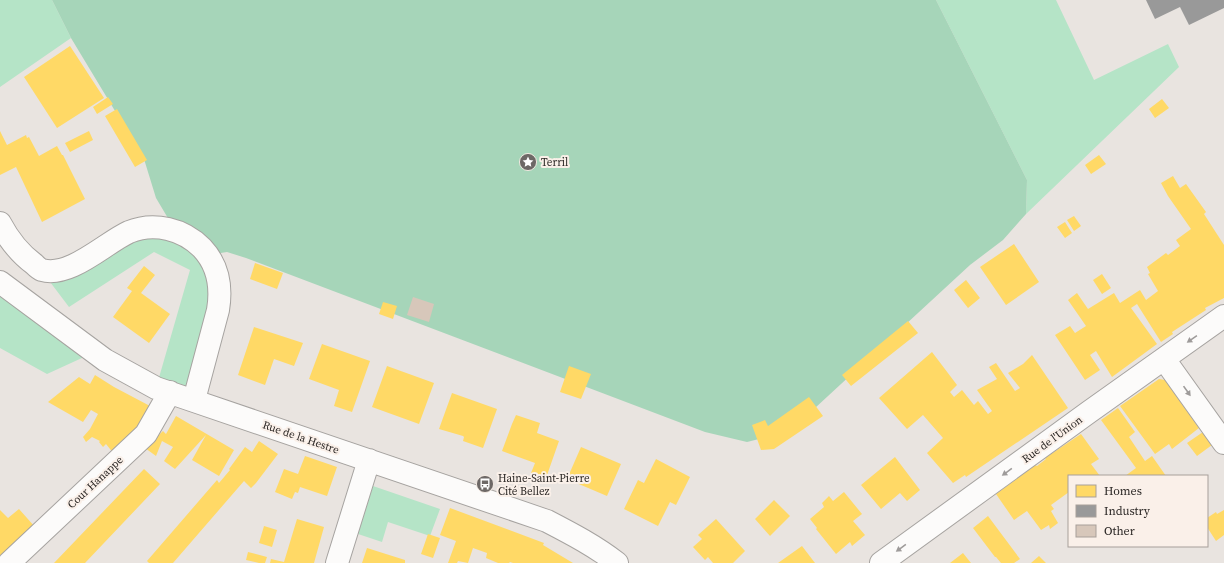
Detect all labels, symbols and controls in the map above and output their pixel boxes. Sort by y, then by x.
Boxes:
place icon: Terril [518,152,538,172]
place label: Terril [541,155,568,170]
one-way arrow [1187,335,1197,343]
one-way arrow [1183,385,1191,396]
street label: Rue de l'Union [1019,412,1086,466]
street label: Rue de la Hestre [261,417,341,458]
street label: Cour Hanappe [64,452,127,512]
one-way arrow [1001,467,1012,476]
place label: Haine-Saint-Pierre Cité Bellez [498,471,590,499]
bus stop icon: Haine-Saint-Pierre Cité Bellez [475,474,495,494]
legend [1068,475,1208,547]
text: Homes [1104,483,1142,499]
text: Industry [1104,503,1151,519]
text: Other [1104,523,1135,539]
one-way arrow [896,544,907,552]

